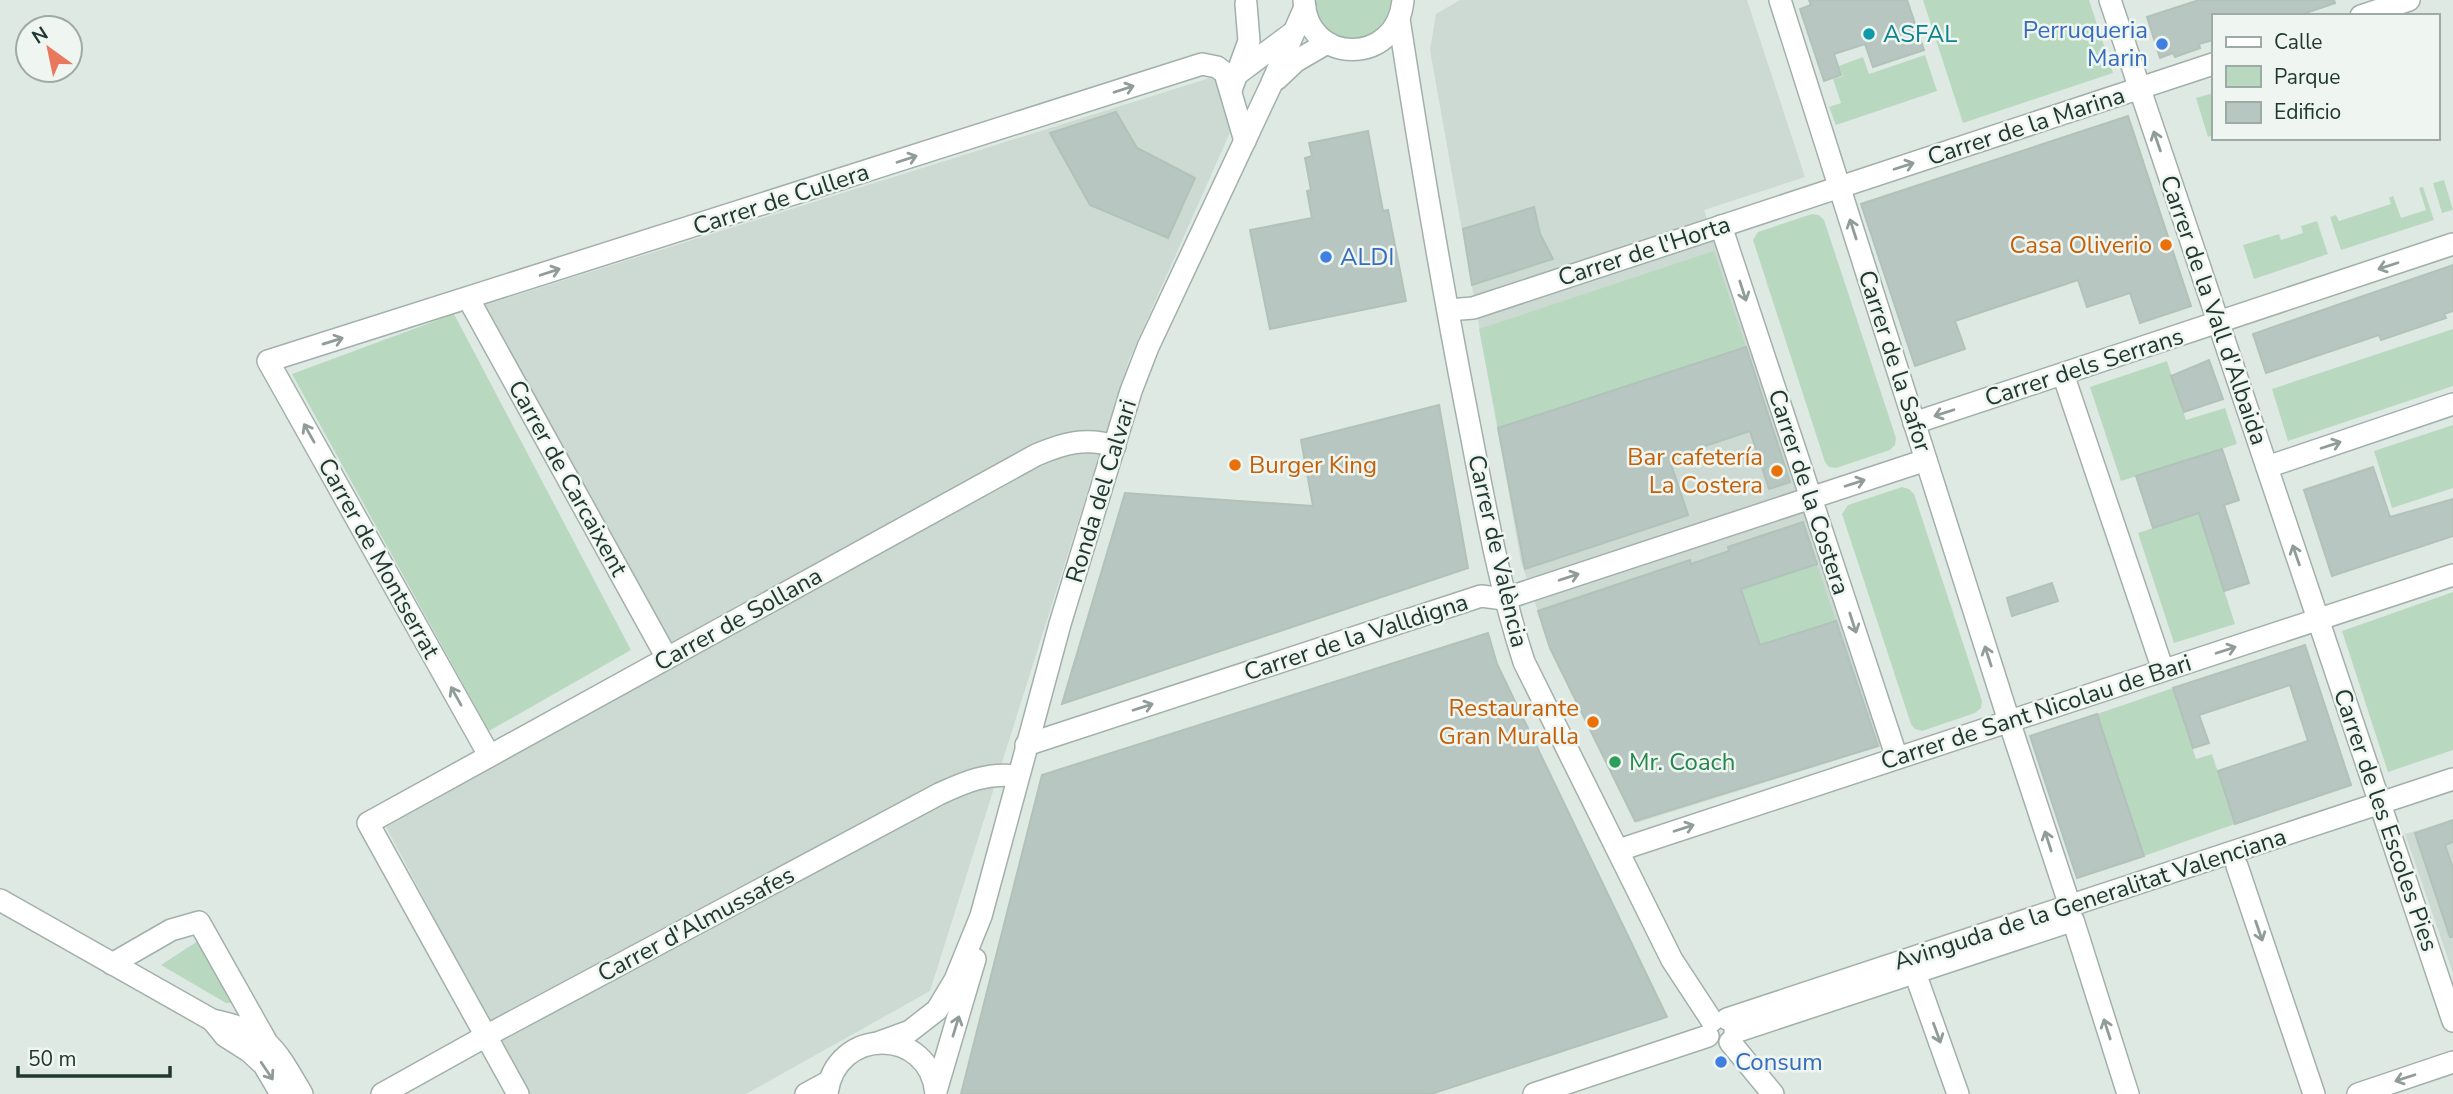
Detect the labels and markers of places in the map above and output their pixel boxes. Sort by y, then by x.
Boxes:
place label: Perruqueria Marin [2023,14,2148,74]
place label: ASFAL [1883,18,1957,50]
marker: ASFAL [1861,26,1877,42]
marker: Perruqueria Marin [2154,36,2170,52]
place label: Casa Oliverio [2010,229,2152,261]
marker: Casa Oliverio [2158,237,2174,253]
place label: ALDI [1340,241,1394,273]
marker: ALDI [1318,249,1334,265]
place label: Bar cafetería La Costera [1627,441,1763,501]
place label: Burger King [1249,449,1377,481]
marker: Burger King [1227,457,1243,473]
marker: Bar cafetería La Costera [1769,463,1785,479]
place label: Restaurante Gran Muralla [1438,692,1579,752]
marker: Restaurante Gran Muralla [1585,714,1601,730]
place label: Mr. Coach [1629,746,1735,778]
marker: Mr. Coach [1607,754,1623,770]
place label: Consum [1735,1046,1823,1078]
marker: Consum [1713,1054,1729,1070]

